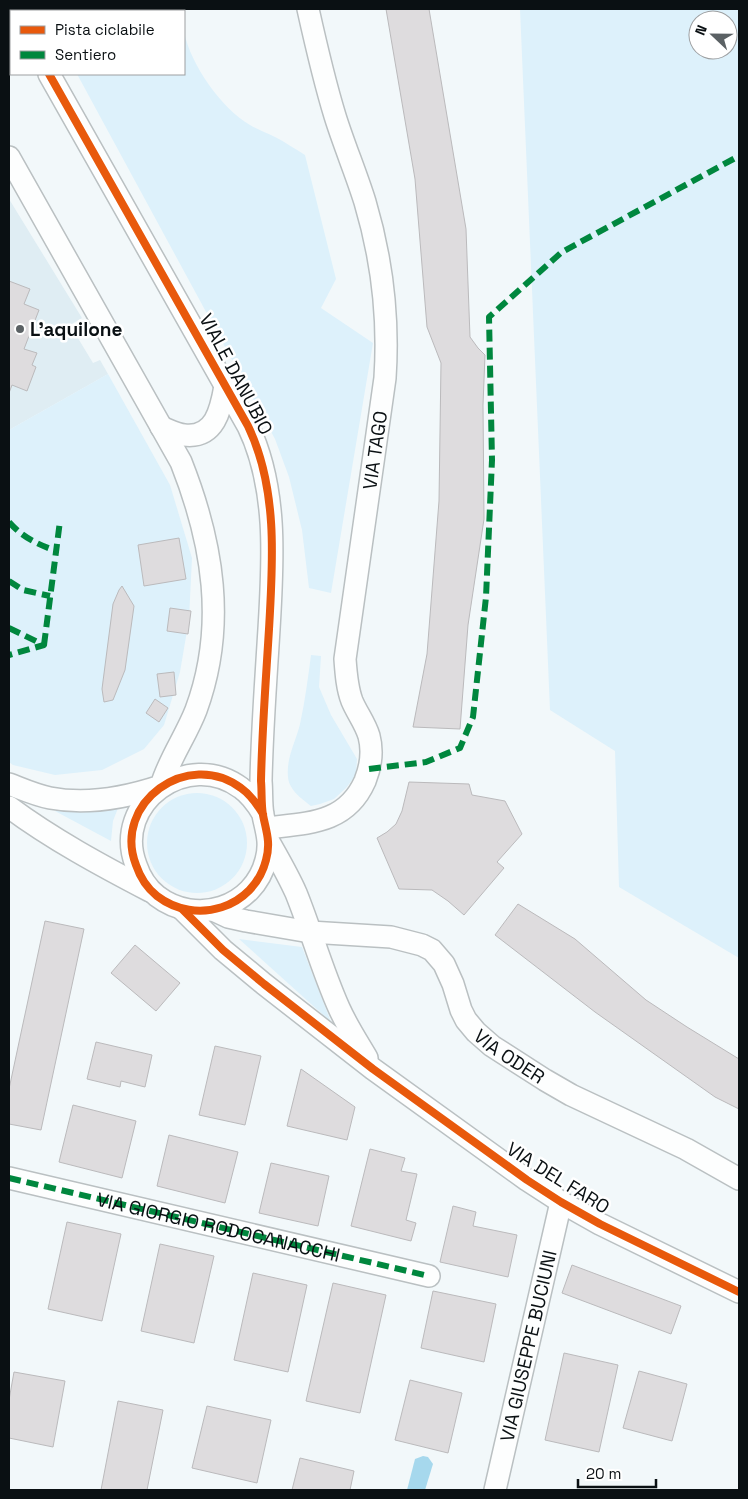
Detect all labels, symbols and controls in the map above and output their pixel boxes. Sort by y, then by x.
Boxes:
legend [10,10,185,75]
north arrow [688,10,738,60]
text: Pista ciclabile [55,20,155,39]
text: N [691,22,711,38]
text: Sentiero [55,45,116,64]
street label: VIALE DANUBIO [194,309,278,439]
place label: L'aquilone [30,317,123,342]
marker: L'aquilone [14,323,26,335]
street label: VIA TAGO [357,409,393,491]
street label: VIA ODER [469,1023,550,1089]
street label: VIA DEL FARO [502,1136,614,1220]
street label: VIA GIORGIO RODOCANACCHI [94,1186,343,1267]
street label: VIA GIUSEPPE BUCIUNI [494,1248,562,1444]
scale bar [578,1456,656,1488]
text: 20 m [586,1464,621,1483]

